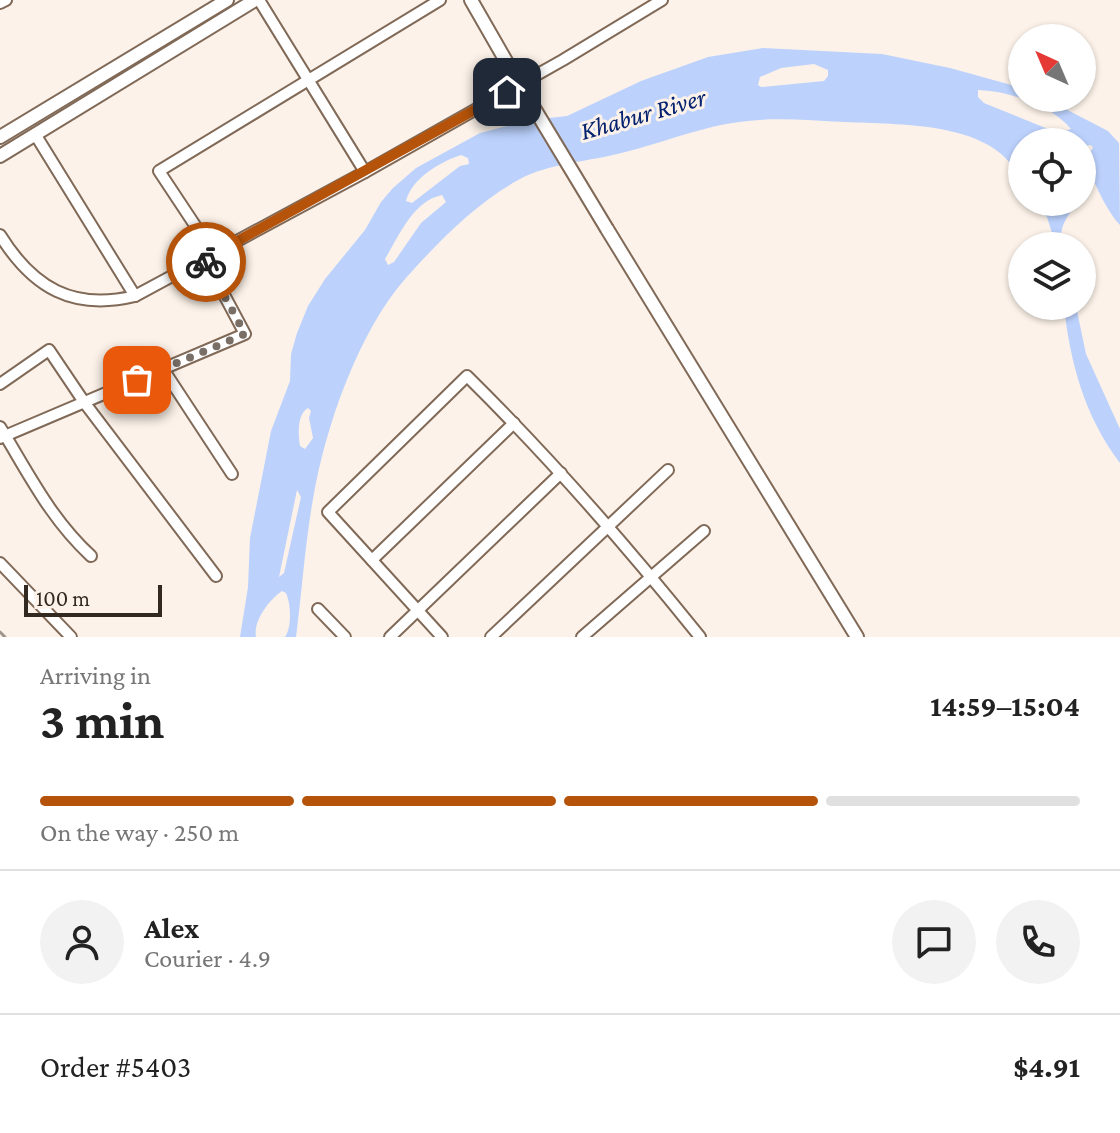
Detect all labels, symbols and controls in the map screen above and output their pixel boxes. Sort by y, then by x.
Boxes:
north arrow [1008,24,1096,112]
map controls [1008,24,1096,320]
pin [473,58,541,126]
icon: home [485,70,529,114]
water label: Khabur River [577,82,710,146]
button: locate [1008,128,1096,216]
courier [166,222,246,302]
button: layers [1008,232,1096,320]
icon: bike [184,240,228,284]
pin [103,346,171,414]
icon: bag [115,358,159,402]
scale bar [24,581,162,617]
text: 100 m [36,586,90,611]
text: Arriving in [40,661,151,690]
text: 14:59–15:04 [930,689,1080,722]
text: 3 min [40,691,164,749]
text: On the way · 250 m [40,818,239,847]
button: person [40,900,124,984]
button: chat [892,900,976,984]
button: phone [996,900,1080,984]
text: Alex [144,911,199,944]
text: Courier · 4.9 [144,944,271,973]
text: Order #5403 [40,1050,191,1083]
text: $4.91 [1013,1050,1080,1083]

